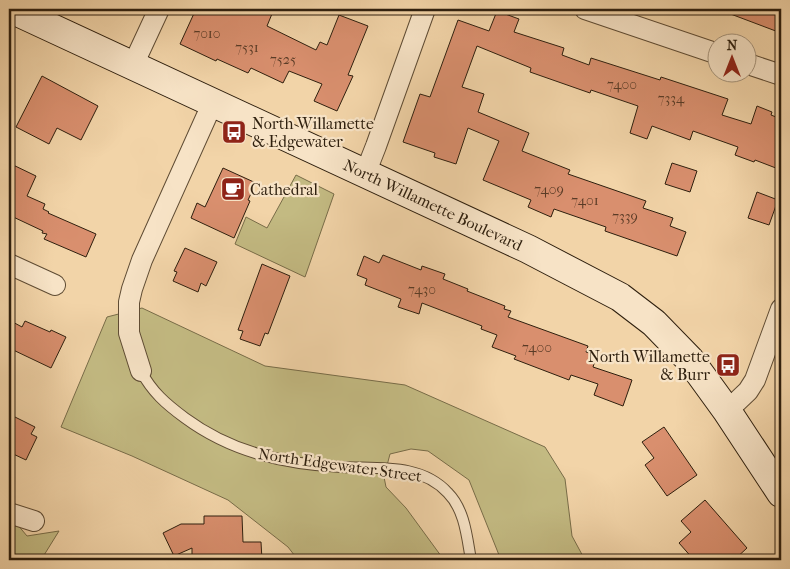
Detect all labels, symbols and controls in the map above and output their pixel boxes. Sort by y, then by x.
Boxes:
house number: 7010 [194,25,221,42]
north arrow [708,32,758,82]
text: N [727,37,738,54]
house number: 7531 [235,39,259,56]
house number: 7525 [270,51,296,68]
house number: 7400 [607,76,637,93]
house number: 7334 [658,90,685,107]
place label: North Willamette & Edgewater [252,114,374,151]
bus stop icon: North Willamette & Edgewater [221,119,247,145]
street label: North Willamette Boulevard [340,155,526,255]
cafe icon: Cathedral [220,176,246,202]
place label: Cathedral [250,180,319,199]
house number: 7409 [534,181,564,198]
house number: 7401 [571,192,599,209]
house number: 7339 [612,208,638,225]
house number: 7430 [408,281,436,298]
house number: 7400 [522,339,552,356]
place label: North Willamette & Burr [588,347,710,384]
bus stop icon: North Willamette & Burr [715,352,741,378]
street label: North Edgewater Street [257,444,423,486]

